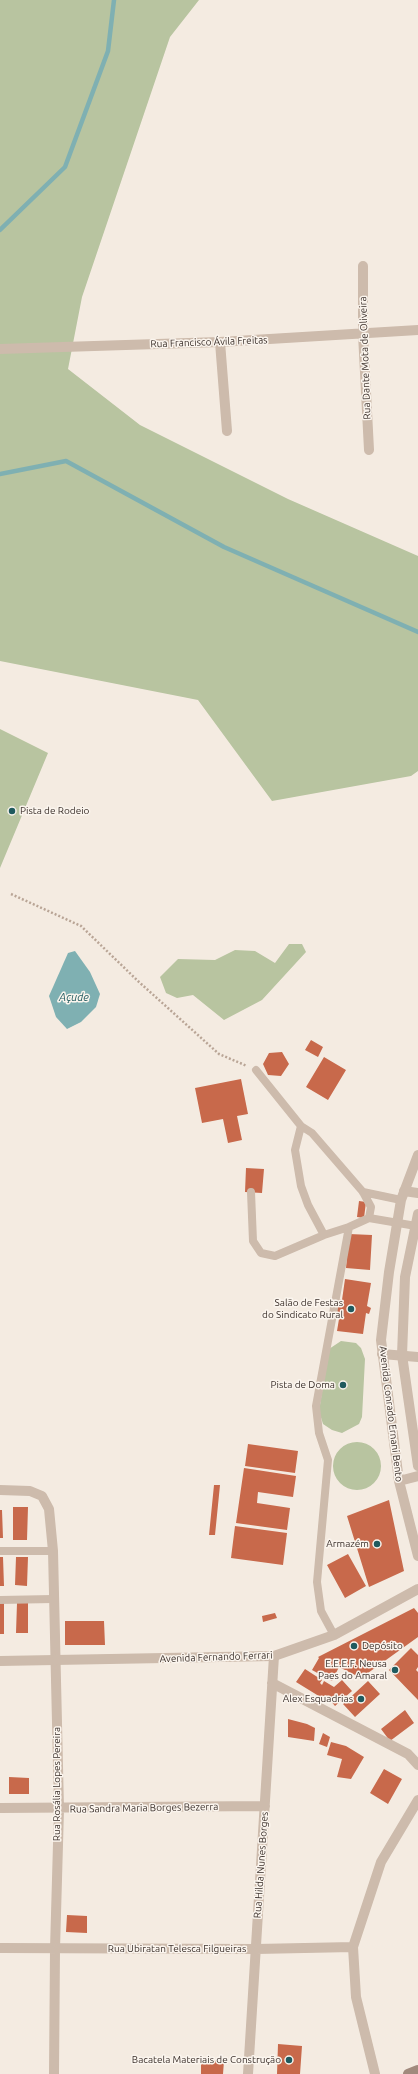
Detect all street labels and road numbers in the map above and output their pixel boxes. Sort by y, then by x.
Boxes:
street label: Rua Dante Mota de Oliveira [357,296,373,420]
street label: Rua Francisco Ávila Freitas [150,334,268,350]
street label: Avenida Conrado Ernani Bento [377,1345,405,1483]
street label: Avenida Fernando Ferrari [159,1649,273,1665]
street label: Rua Rosália Lopes Pereira [51,1727,63,1841]
street label: Rua Sandra Maria Borges Bezerra [70,1801,218,1815]
street label: Rua Hilda Nunes Borges [251,1811,271,1919]
street label: Rua Ubiratan Telesca Filgueiras [108,1943,246,1955]

